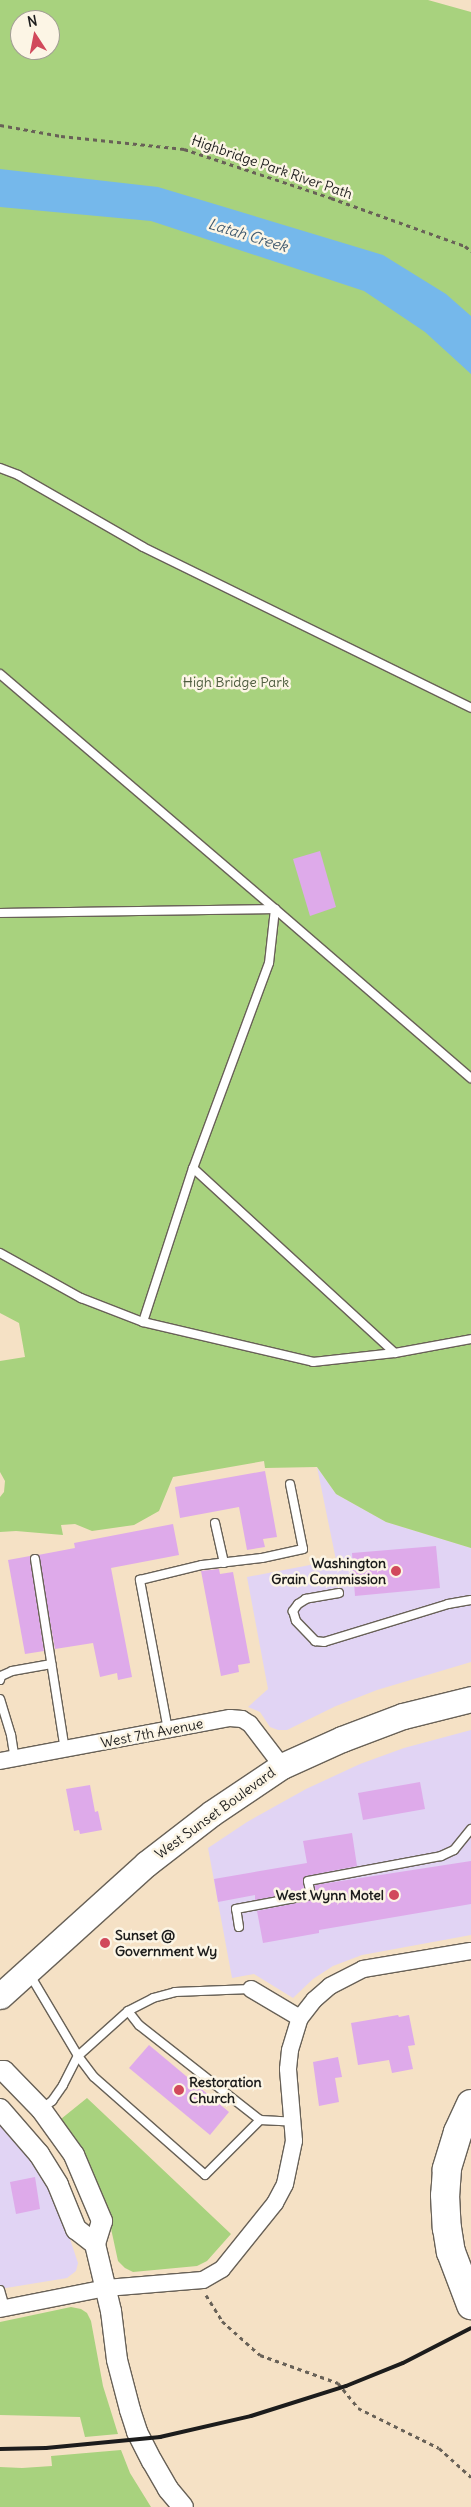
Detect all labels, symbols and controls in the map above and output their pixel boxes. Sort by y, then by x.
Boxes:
north arrow [10,10,60,60]
text: N [26,11,39,31]
street label: Highbridge Park River Path [189,132,355,202]
water label: Latah Creek [206,214,290,256]
park label: High Bridge Park [183,674,289,690]
place label: Washington Grain Commission [271,1555,386,1588]
marker: Washington Grain Commission [390,1565,402,1577]
street label: West 7th Avenue [99,1715,205,1751]
street label: West Sunset Boulevard [152,1764,278,1862]
place label: West Wynn Motel [276,1887,384,1903]
marker: West Wynn Motel [388,1889,400,1901]
place label: Sunset @ Government Wy [115,1927,217,1960]
marker: Sunset @ Government Wy [99,1937,111,1949]
place label: Restoration Church [189,2074,261,2106]
marker: Restoration Church [173,2084,185,2096]

